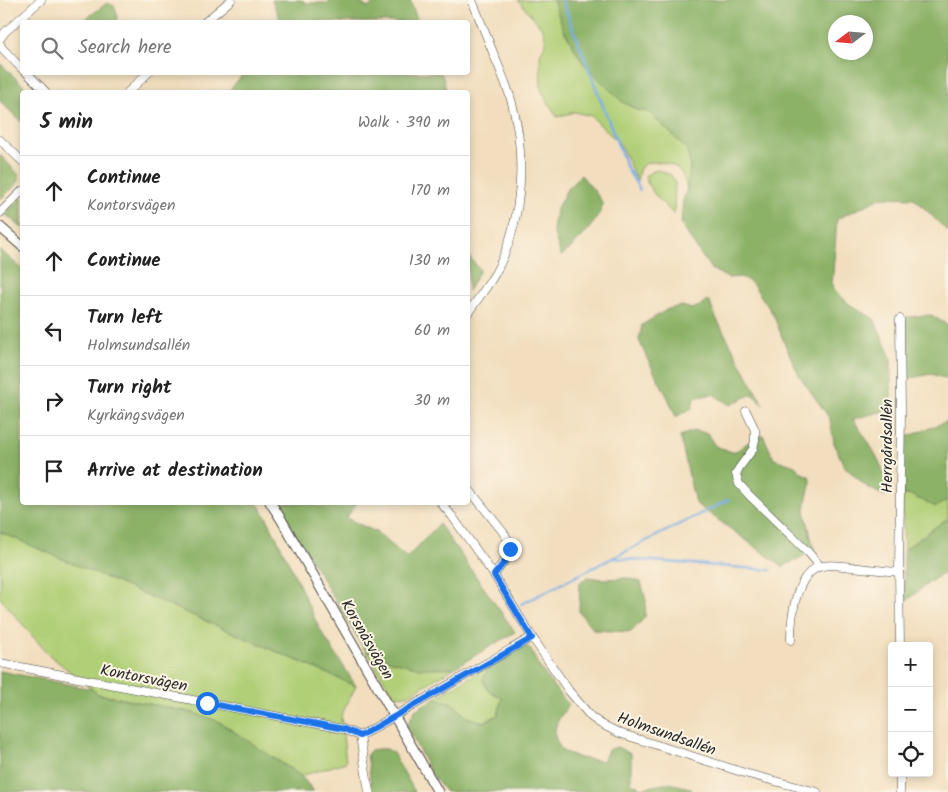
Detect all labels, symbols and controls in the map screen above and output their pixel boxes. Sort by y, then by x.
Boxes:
north arrow [828,15,873,60]
search box [20,20,470,75]
text: Search here [78,33,172,63]
icon: search [38,34,66,62]
text: 5 min [40,106,93,139]
text: Walk · 390 m [358,110,450,135]
text: Continue [87,163,160,193]
icon: ahead [40,177,68,205]
text: 170 m [410,178,450,203]
text: Kontorsvägen [87,193,175,218]
text: Continue [87,246,160,276]
icon: ahead [40,247,68,275]
text: 130 m [409,248,450,273]
text: Turn left [87,303,162,333]
icon: left [40,317,68,345]
text: 60 m [414,318,450,343]
text: Holmsundsallén [87,333,190,358]
text: Turn right [87,373,172,403]
icon: right [40,387,68,415]
text: 30 m [414,388,450,413]
street label: Herrgårdsallén [875,399,900,493]
text: Kyrkängsvägen [87,403,185,428]
text: Arrive at destination [87,456,263,486]
icon: arrive [40,457,68,485]
route end [499,538,522,561]
street label: Korsnäsvägen [334,595,400,685]
map controls [888,642,933,777]
button: + [888,642,933,687]
street label: Kontorsvägen [98,658,189,699]
button: − [888,687,933,732]
route start [196,692,219,715]
street label: Holmsundsallén [614,706,719,763]
button: locate [888,732,933,777]

